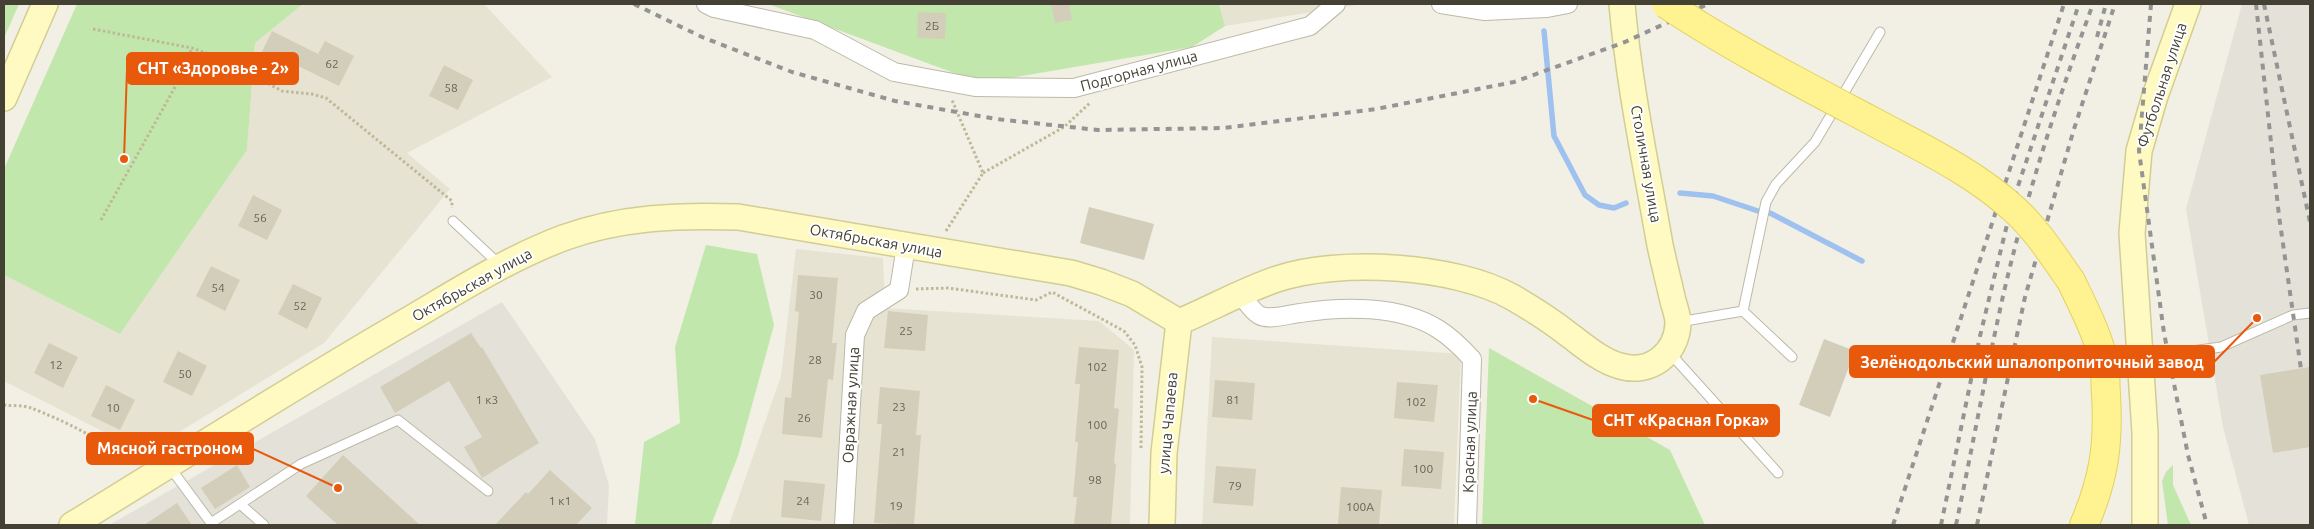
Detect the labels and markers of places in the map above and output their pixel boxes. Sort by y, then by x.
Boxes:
callout: СНТ «Здоровье - 2» [127,53,298,84]
callout: Зелёнодольский шпалопропиточный завод [1850,346,2214,377]
callout: СНТ «Красная Горка» [1593,405,1779,436]
callout: Мясной гастроном [87,433,253,464]

